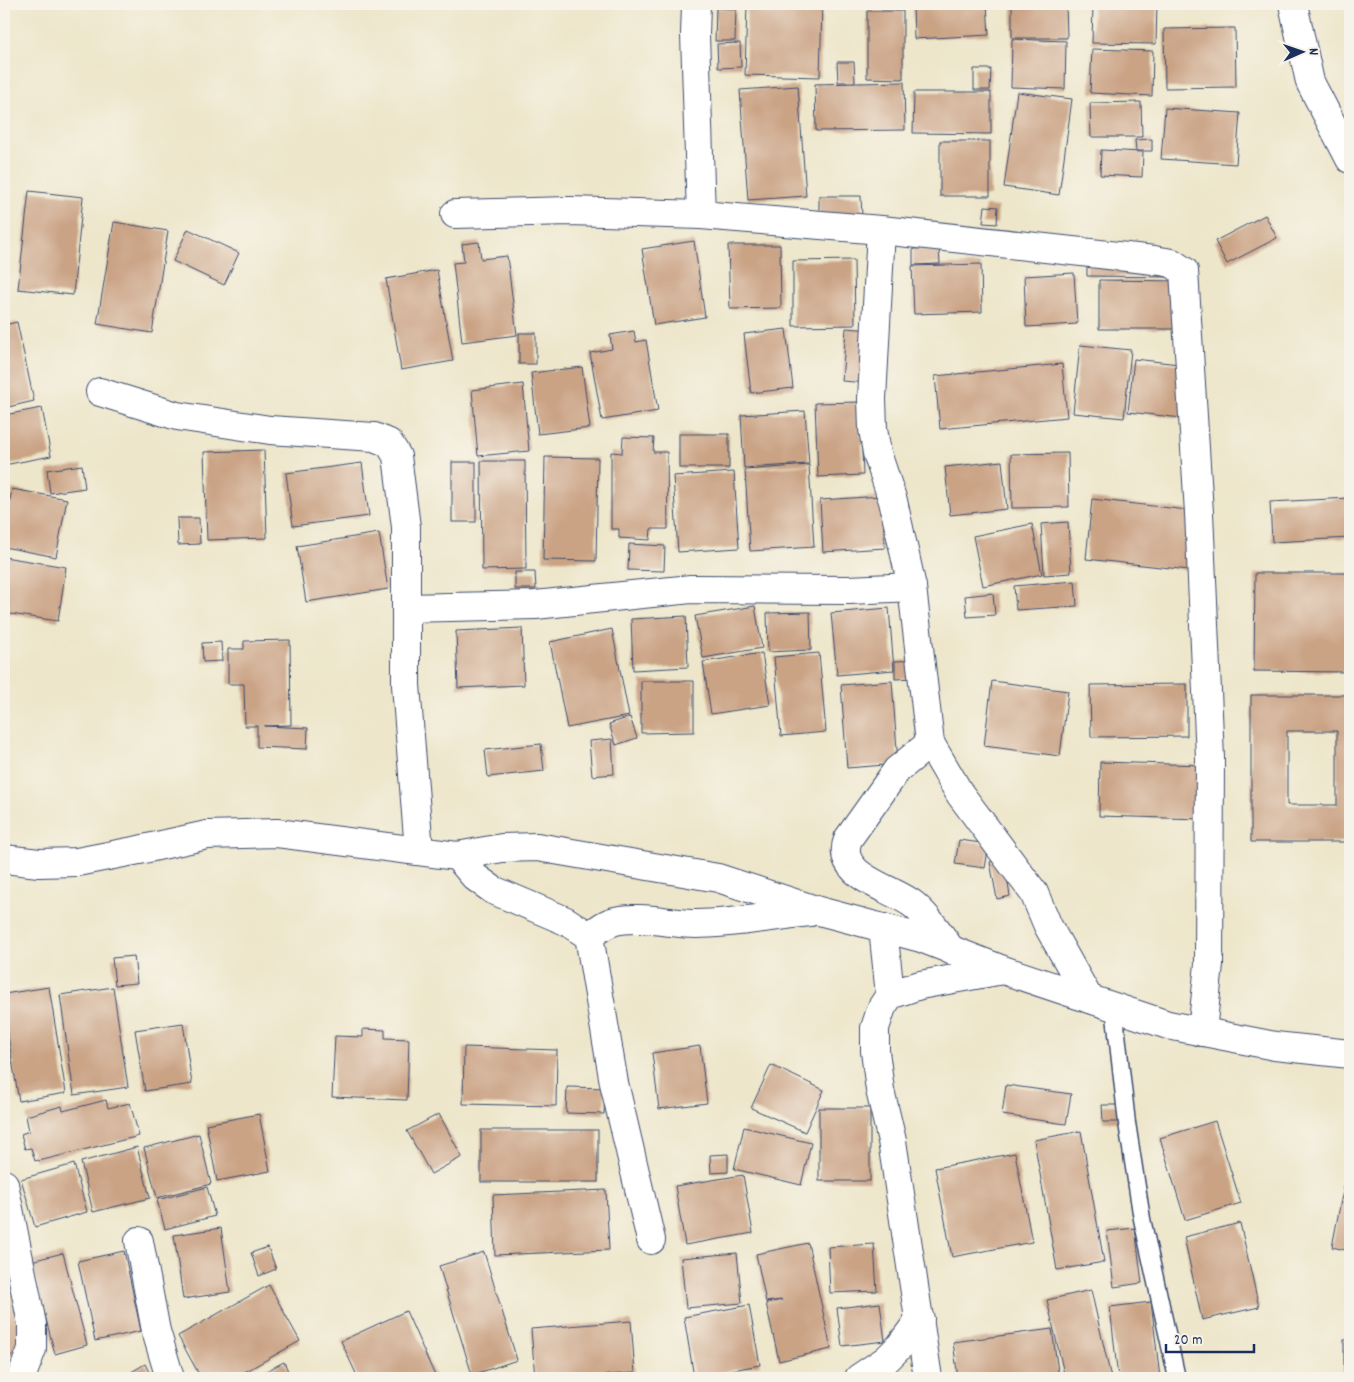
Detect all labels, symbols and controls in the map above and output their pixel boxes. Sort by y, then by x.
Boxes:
north arrow [1276,28,1326,78]
text: N [1303,48,1323,56]
scale bar [1166,1322,1254,1354]
text: 20 m [1174,1330,1202,1352]

